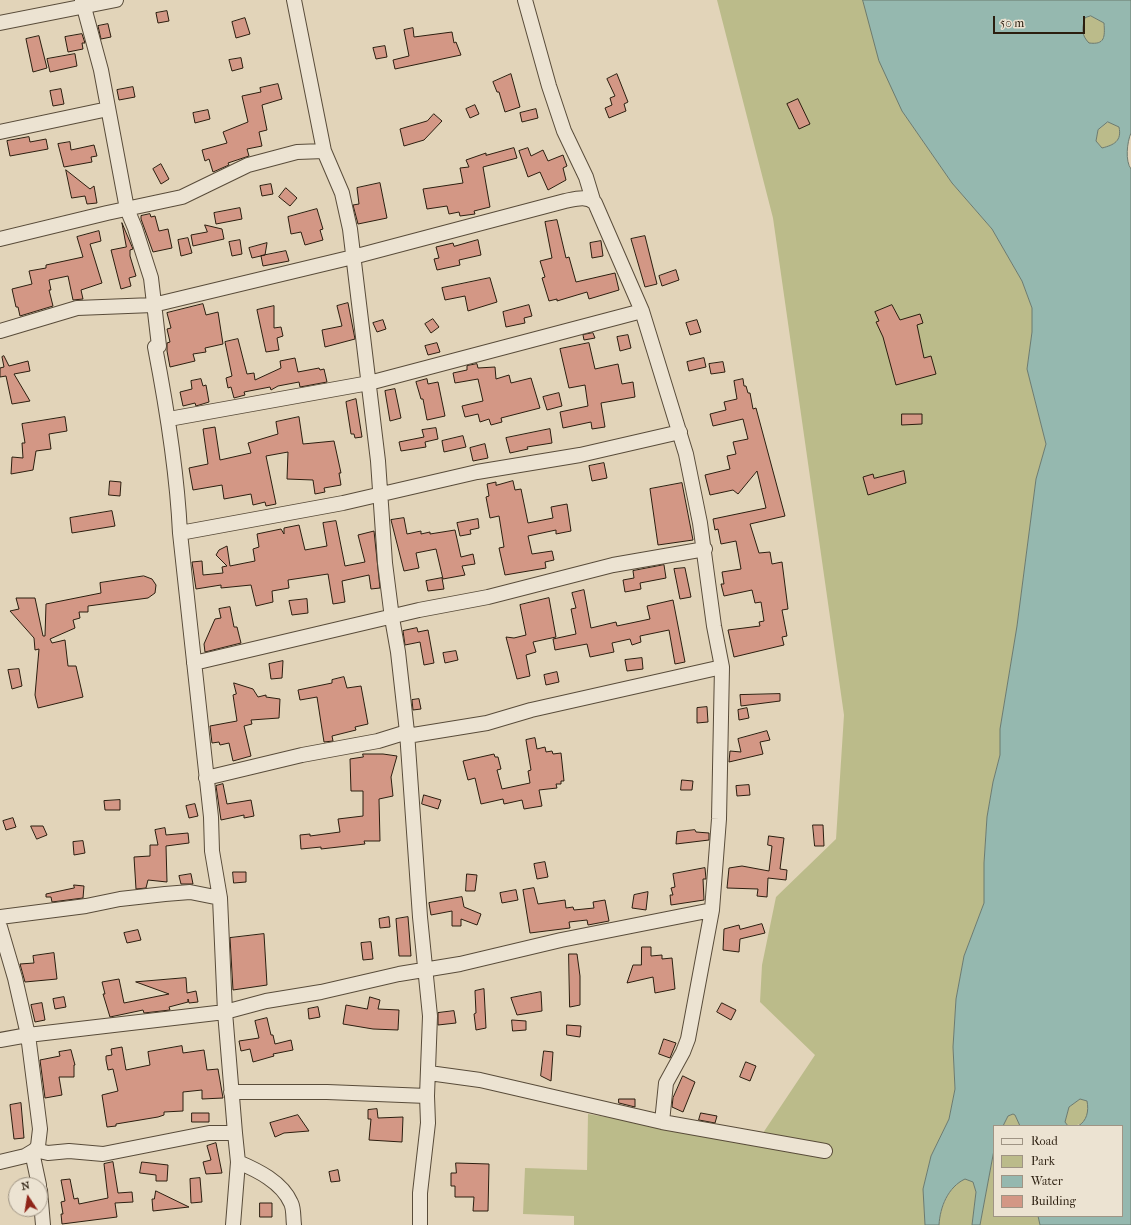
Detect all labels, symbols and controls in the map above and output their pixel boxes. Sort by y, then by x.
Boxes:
scale bar [995,8,1087,34]
text: 50 m [1000,16,1024,30]
legend [993,1125,1123,1217]
text: Road [1031,1134,1058,1148]
text: Park [1031,1154,1055,1168]
text: Water [1031,1174,1063,1188]
north arrow [8,1177,48,1217]
text: N [20,1179,31,1193]
text: Building [1031,1194,1076,1208]

